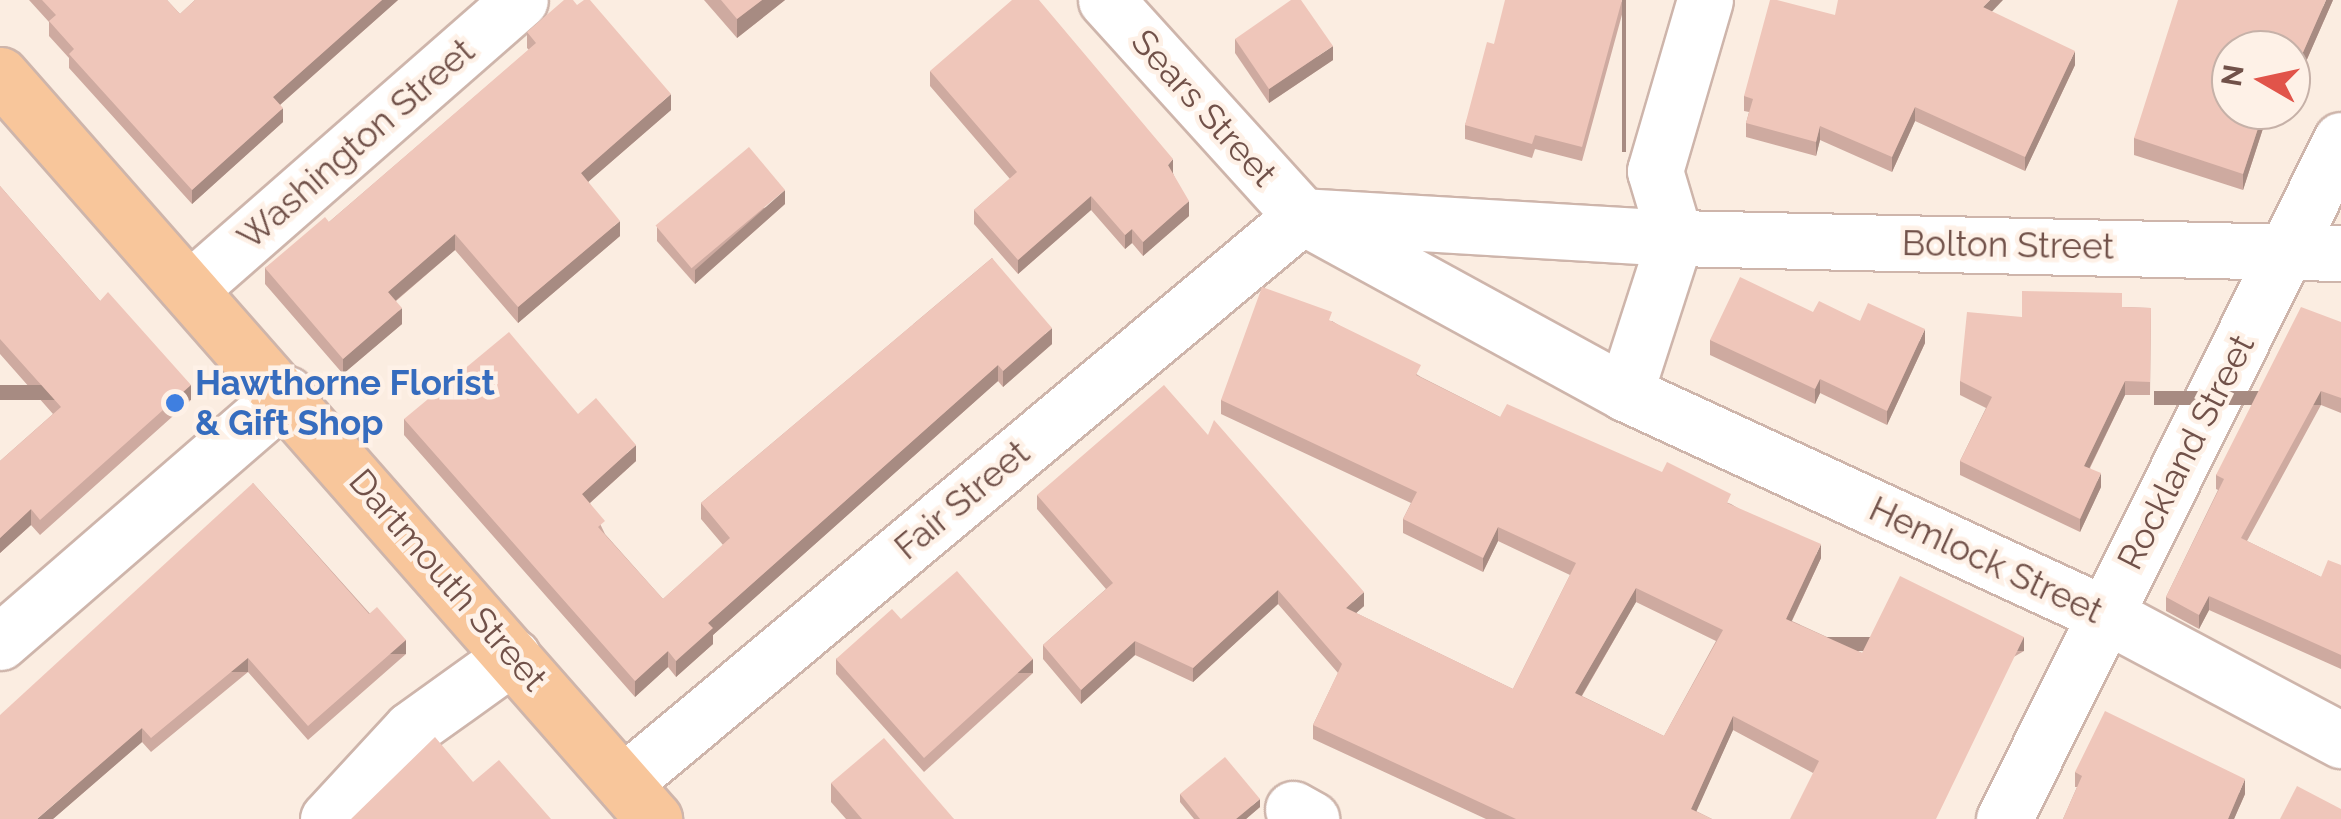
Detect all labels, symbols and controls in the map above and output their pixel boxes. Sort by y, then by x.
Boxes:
street label: Sears Street [1123,21,1285,195]
street label: Washington Street [229,30,483,258]
north arrow [2211,30,2311,130]
text: N [2215,62,2251,89]
street label: Bolton Street [1902,222,2114,268]
street label: Rockland Street [2109,328,2263,576]
place label: Hawthorne Florist & Gift Shop [195,362,495,444]
marker: Hawthorne Florist & Gift Shop [164,392,186,414]
street label: Fair Street [886,431,1038,569]
street label: Dartmouth Street [340,461,556,699]
street label: Hemlock Street [1863,488,2109,632]

